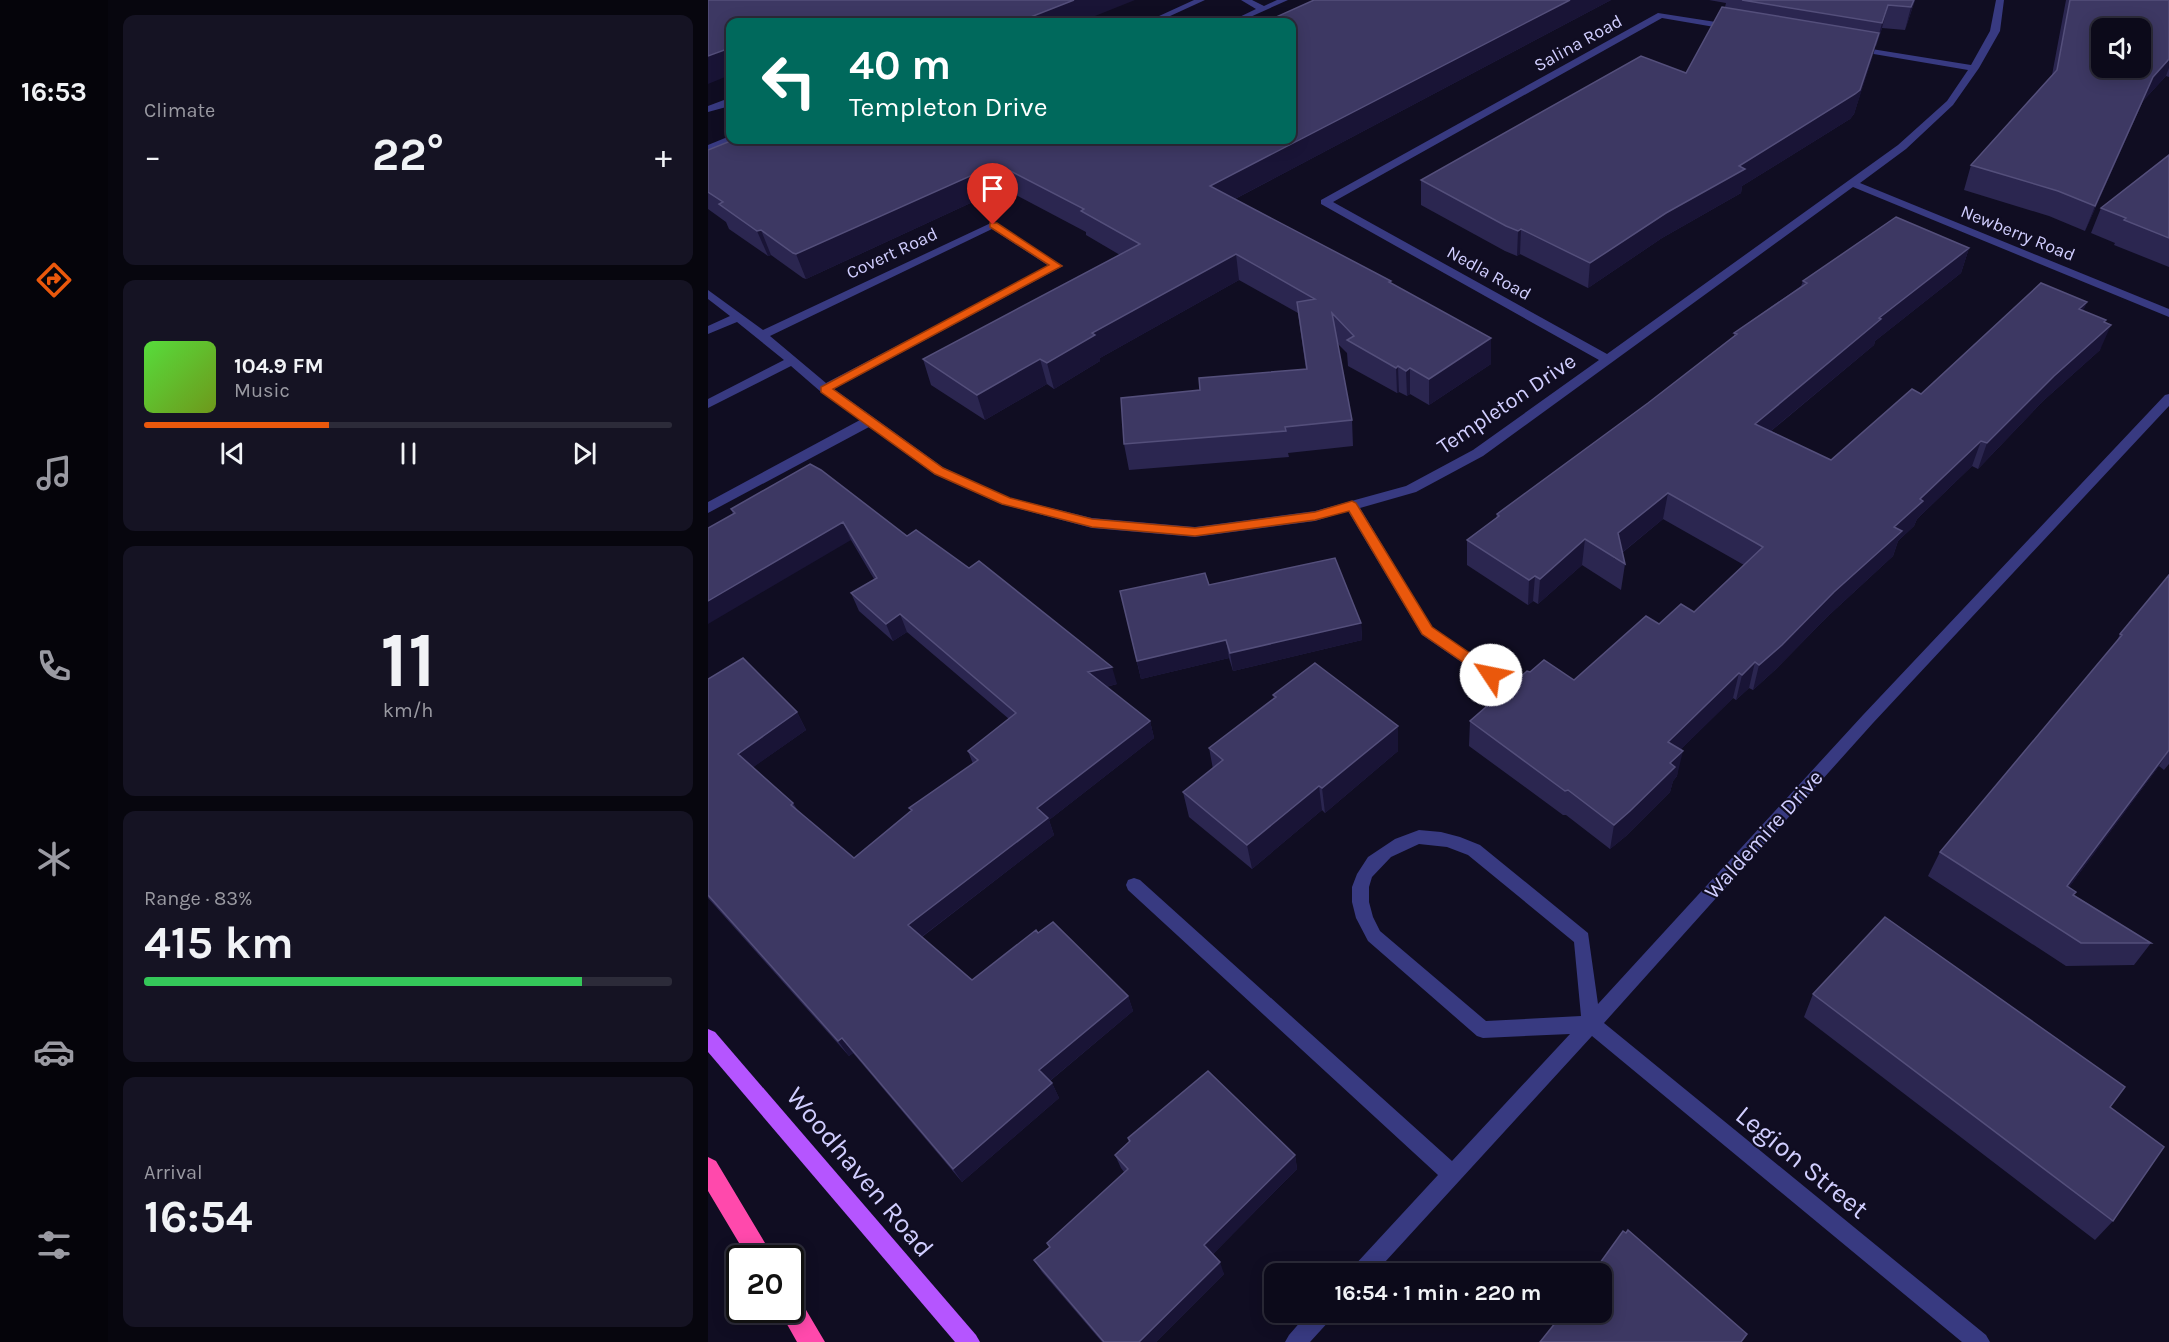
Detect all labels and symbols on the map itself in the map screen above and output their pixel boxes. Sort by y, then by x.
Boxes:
street label: Salina Road [1530,10,1626,76]
pin [967,163,1018,225]
street label: Newberry Road [1958,200,2078,266]
street label: Covert Road [843,222,941,284]
street label: Nedla Road [1443,241,1535,305]
street label: Templeton Drive [1432,348,1581,460]
position arrow [1459,643,1523,707]
street label: Waldemire Drive [1699,765,1828,905]
street label: Woodhaven Road [780,1080,940,1264]
street label: Legion Street [1729,1099,1875,1225]
speed limit sign: 20 [726,1245,804,1323]

